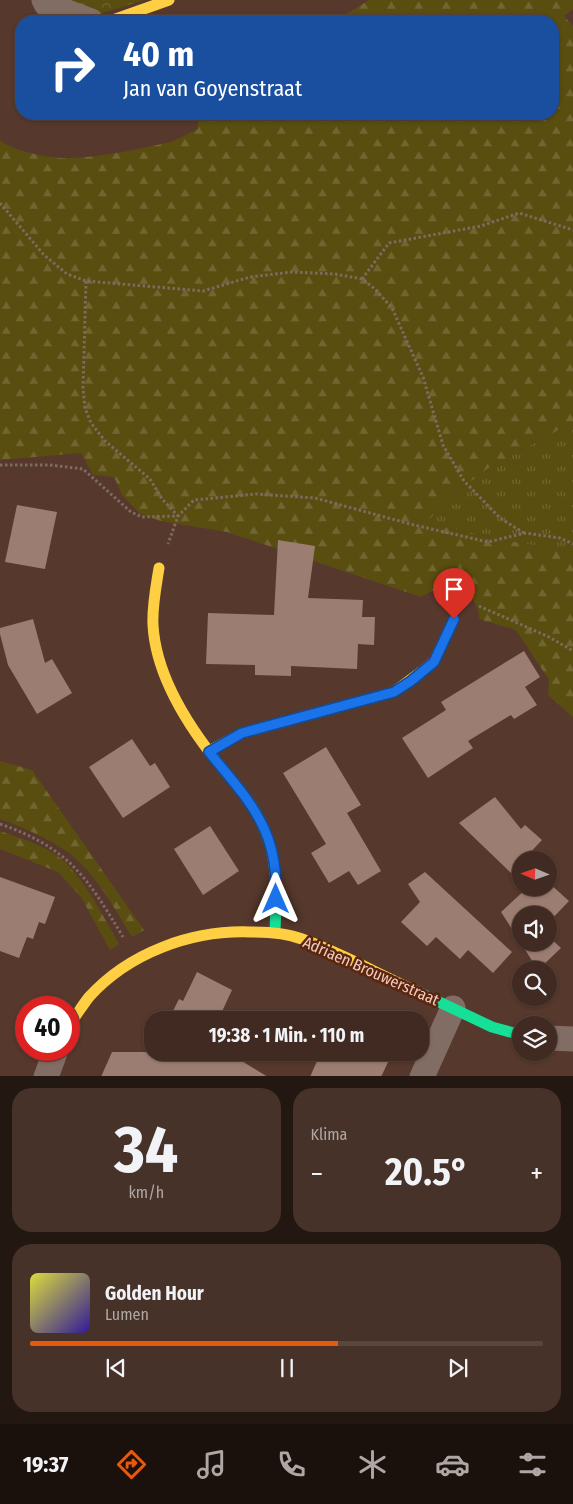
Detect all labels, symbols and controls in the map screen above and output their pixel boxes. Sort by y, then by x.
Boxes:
text: 40 m [123,33,194,75]
icon: right [40,35,105,100]
text: Jan van Goyenstraat [123,75,302,102]
pin [433,568,475,619]
icon: arrive [440,575,468,603]
north arrow [512,851,558,896]
map controls [512,851,557,1061]
position arrow [249,872,301,924]
button: sound [512,906,557,951]
street label: Adriaen Brouwerstraat [300,932,443,1010]
button: search [512,961,557,1006]
speed limit sign: 40 [15,996,80,1061]
button: layers [512,1016,557,1061]
text: 19:38 · 1 Min. · 110 m [209,1024,364,1047]
text: 34 [114,1111,178,1189]
text: Klima [311,1125,347,1144]
text: 20.5° [385,1149,468,1195]
text: − [311,1157,323,1190]
text: + [530,1157,543,1190]
text: km/h [128,1183,164,1202]
text: Golden Hour [105,1282,204,1305]
text: Lumen [105,1305,149,1324]
icon: previous [102,1354,130,1382]
icon: pause [273,1354,301,1382]
icon: next [444,1354,472,1382]
icon: directions [114,1447,149,1482]
icon: music [194,1447,229,1482]
icon: phone [274,1447,309,1482]
icon: climate [355,1447,390,1482]
icon: car [435,1447,470,1482]
icon: filters [515,1447,550,1482]
text: 19:37 [23,1451,68,1478]

